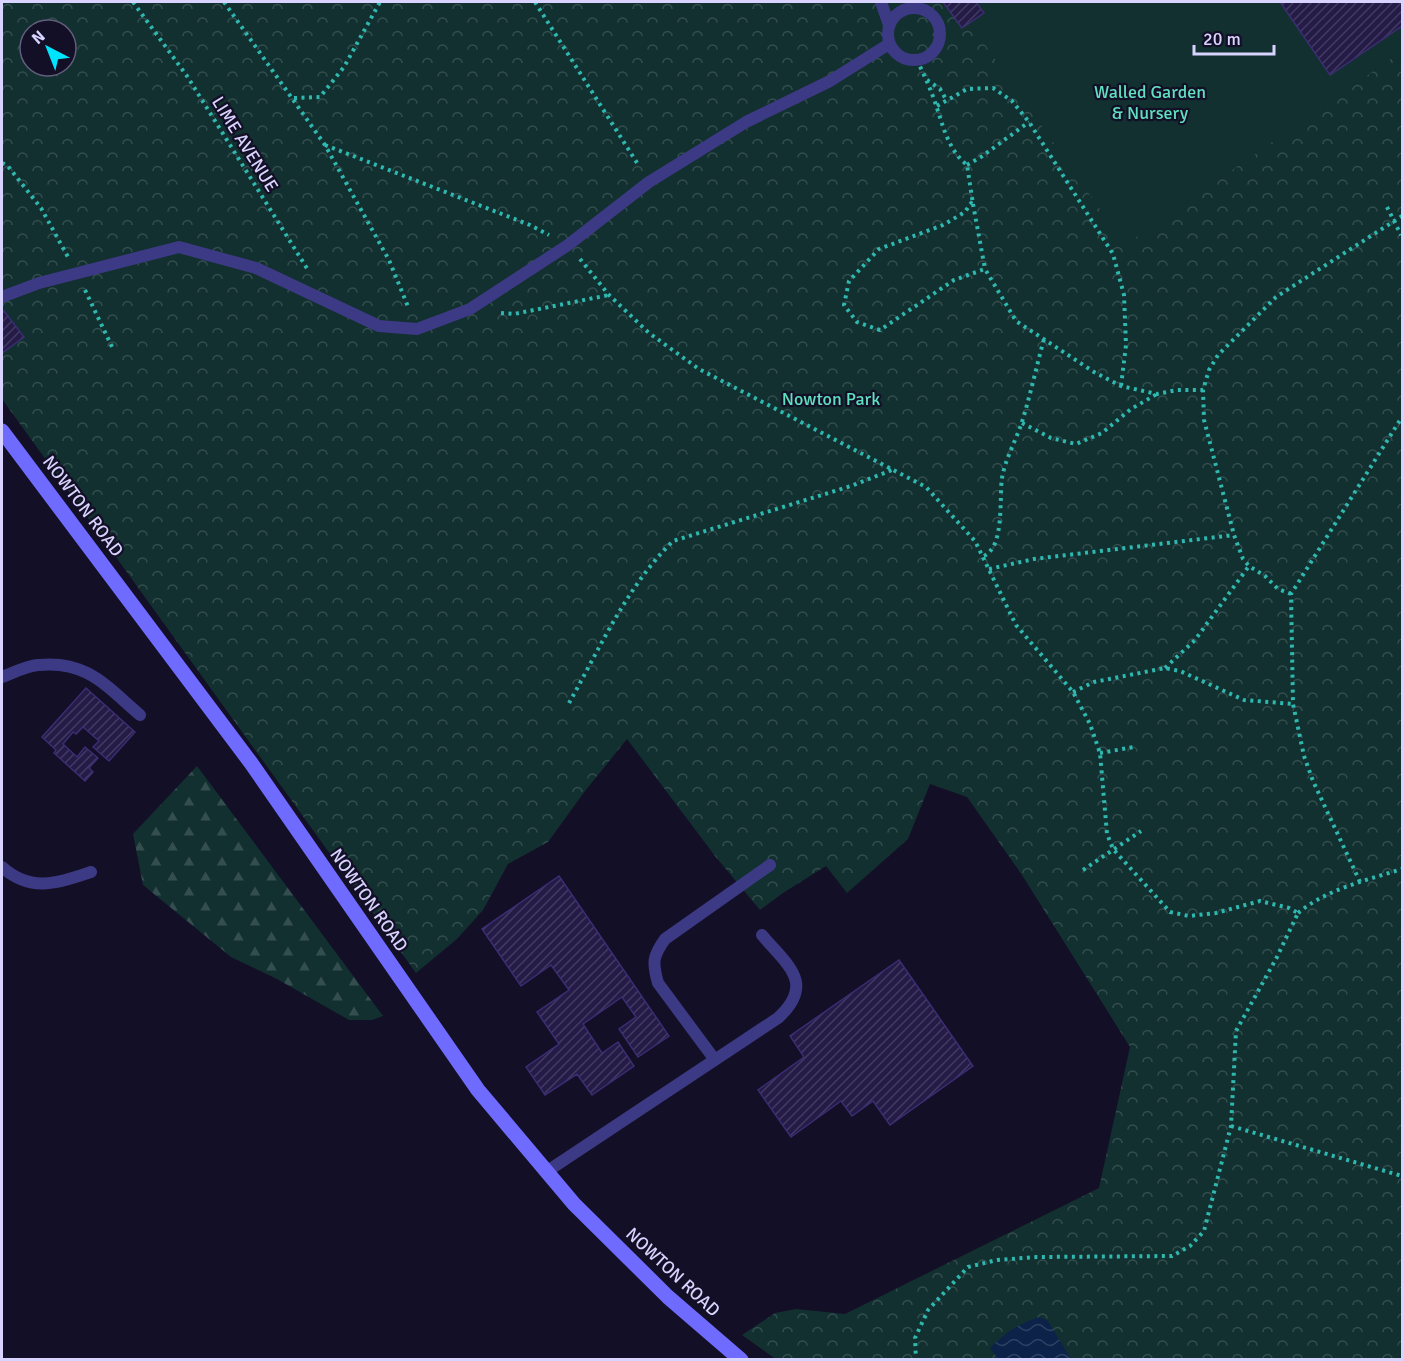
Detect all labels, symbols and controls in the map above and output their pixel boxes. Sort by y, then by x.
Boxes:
north arrow [18,18,78,78]
scale bar [1194,18,1274,56]
text: N [28,26,49,49]
text: 20 m [1203,28,1241,50]
park label: Walled Garden & Nursery [1094,81,1206,124]
street label: LIME AVENUE [207,92,283,196]
park label: Nowton Park [782,388,880,410]
street label: NOWTON ROAD [38,451,128,561]
street label: NOWTON ROAD [325,844,413,956]
street label: NOWTON ROAD [621,1223,725,1321]

